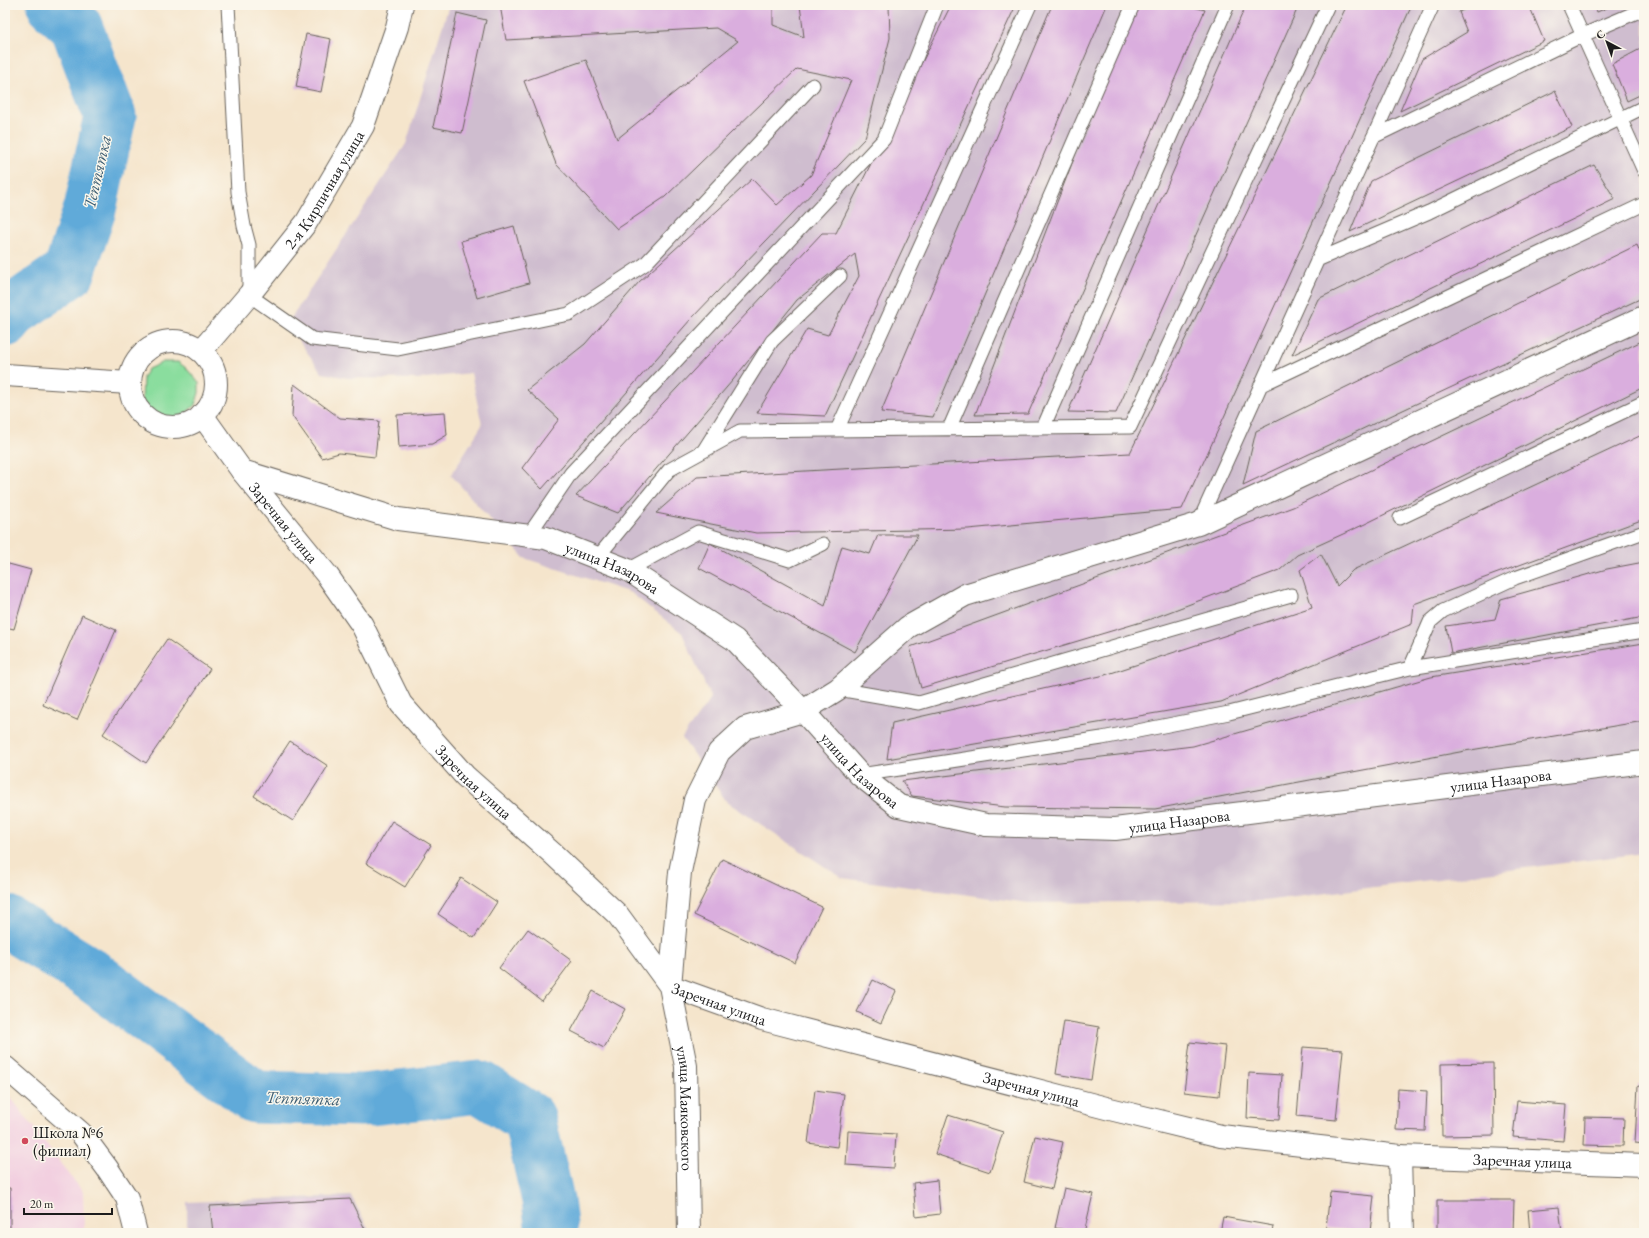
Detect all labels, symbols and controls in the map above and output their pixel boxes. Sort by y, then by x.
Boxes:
north arrow [1587,22,1627,62]
text: С [1593,26,1608,42]
street label: 2-я Кирпичная улица [279,126,369,253]
water label: Тептятка [78,133,116,211]
street label: Заречная улица [244,478,323,568]
street label: улица Назарова [562,537,664,599]
street label: улица Назарова [816,728,904,814]
street label: Заречная улица [431,740,517,824]
street label: улица Назарова [1449,764,1553,797]
street label: улица Назарова [1128,804,1232,838]
street label: Заречная улица [669,977,769,1031]
street label: улица Маяковского [671,1044,698,1171]
street label: Заречная улица [981,1067,1082,1112]
water label: Тептятка [265,1086,341,1110]
place label: Школа №6 (филиал) [33,1122,104,1161]
marker: Школа №6 (филиал) [20,1136,30,1146]
street label: Заречная улица [1473,1149,1573,1173]
scale bar [24,1190,112,1216]
text: 20 m [30,1196,54,1212]

